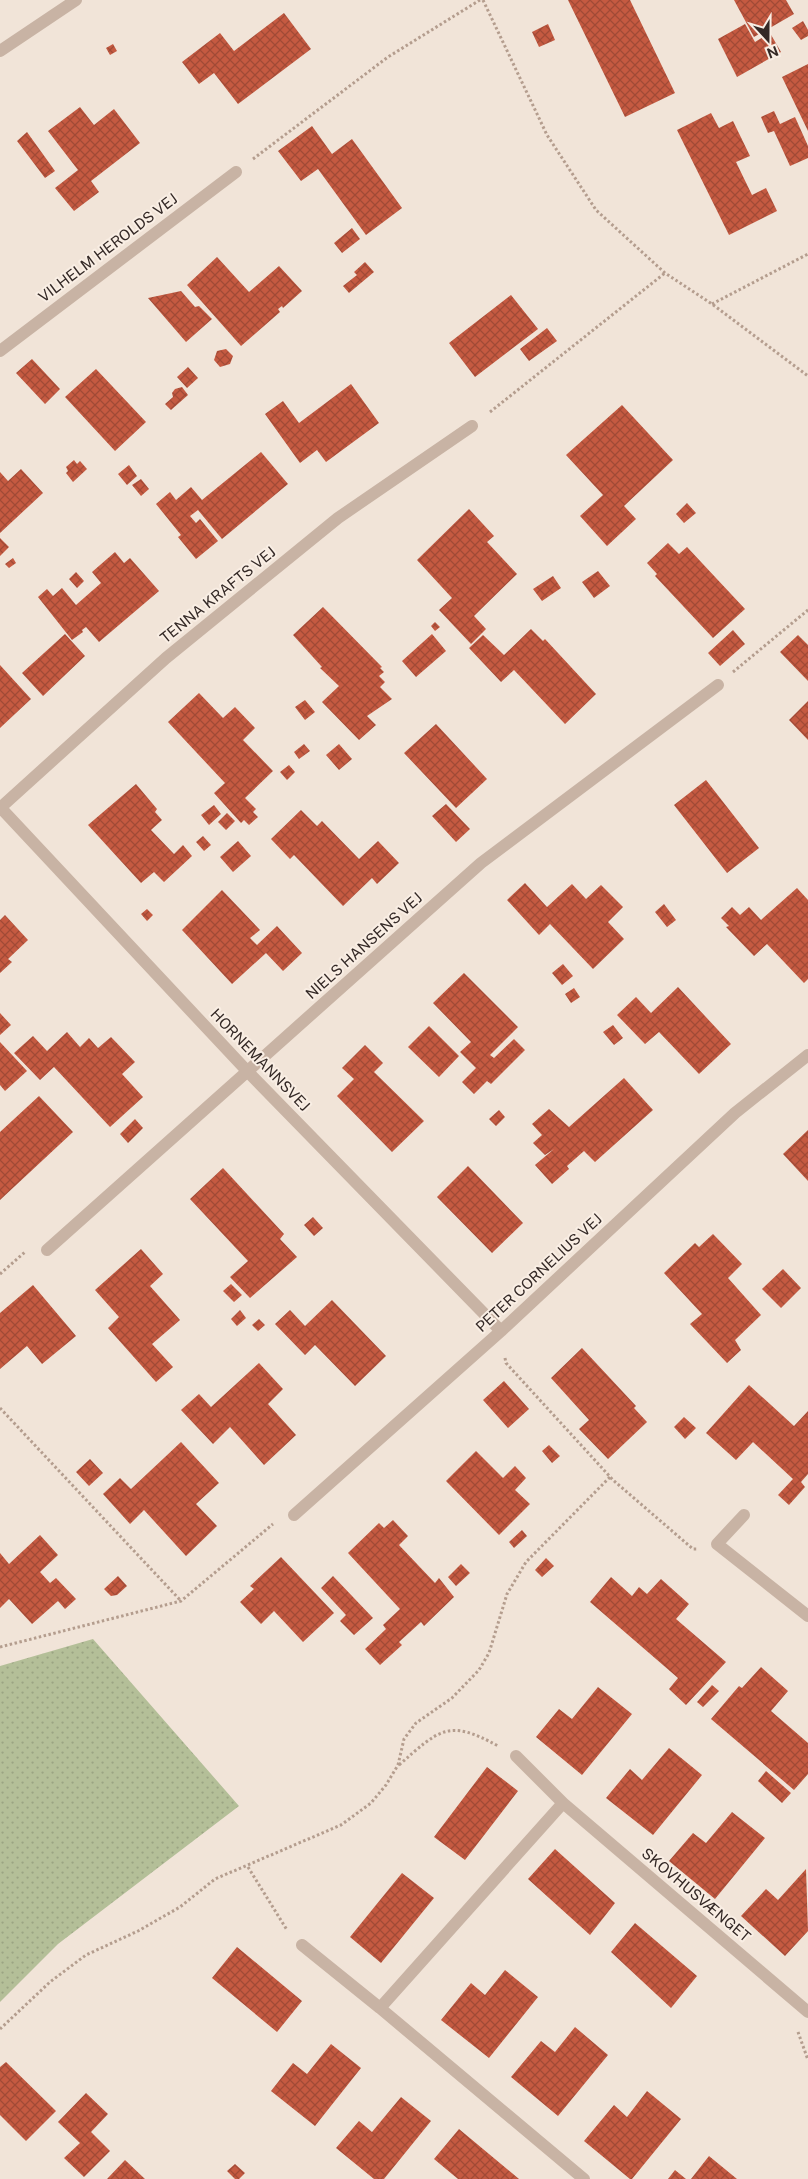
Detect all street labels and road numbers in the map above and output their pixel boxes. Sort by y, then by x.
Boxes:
street label: VILHELM HEROLDS VEJ [35,190,180,305]
street label: TENNA KRAFTS VEJ [157,543,279,646]
street label: NIELS HANSENS VEJ [302,889,425,1002]
street label: HORNEMANNSVEJ [207,1005,313,1114]
street label: PETER CORNELIUS VEJ [472,1210,605,1335]
street label: SKOVHUSVÆNGET [639,1844,754,1945]

